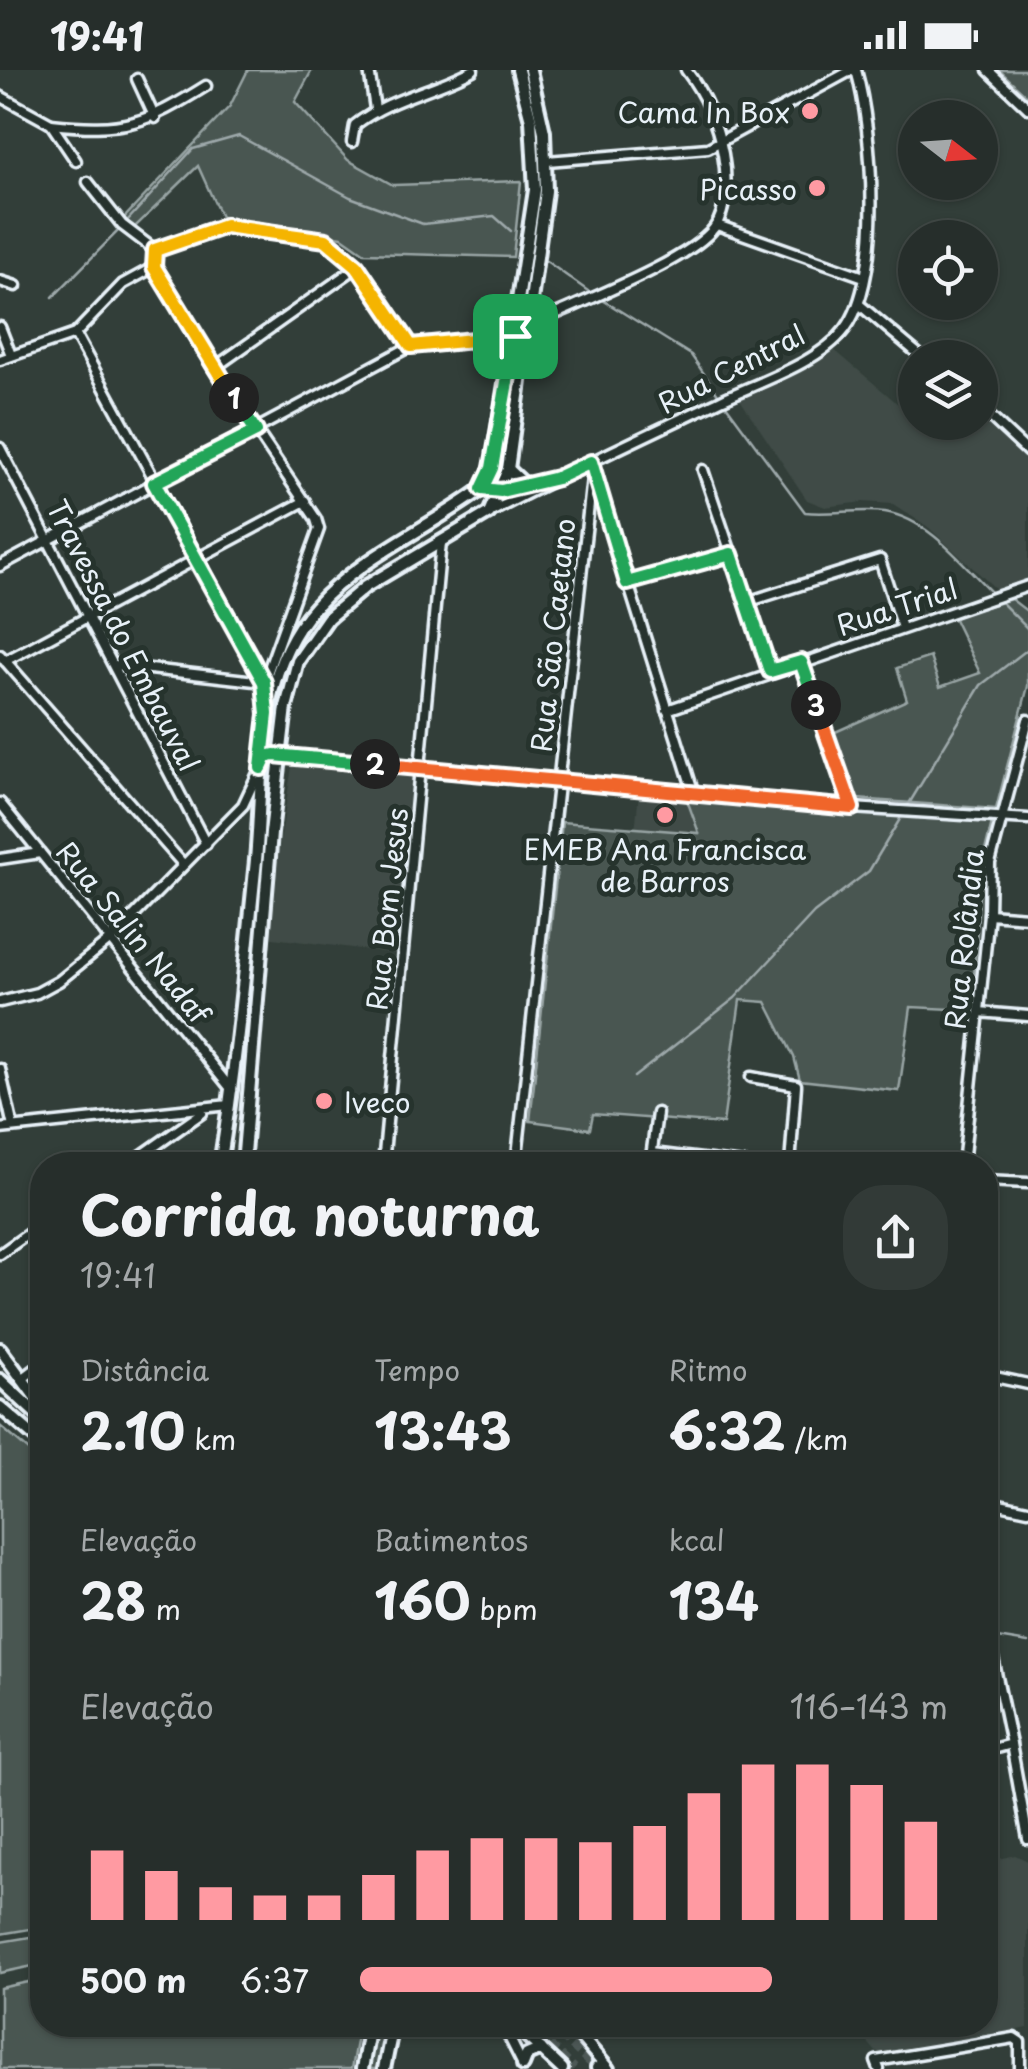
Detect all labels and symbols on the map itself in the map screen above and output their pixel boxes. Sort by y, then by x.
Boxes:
place label: Cama In Box [617,90,790,133]
marker: Cama In Box [799,100,821,122]
north arrow [898,100,998,200]
place label: Picasso [700,167,797,210]
marker: Picasso [806,177,828,199]
pin [473,294,558,379]
street label: Rua Central [650,313,812,423]
pin: 1 [209,373,259,423]
street label: Travessa do Embauval [37,492,211,778]
street label: Rua São Caetano [518,516,586,754]
street label: Rua Trial [831,566,963,646]
pin: 3 [791,680,841,730]
pin: 2 [350,739,400,789]
marker: EMEB Ana Francisca de Barros [654,804,676,826]
street label: Rua Bom Jesus [354,806,418,1012]
place label: EMEB Ana Francisca de Barros [524,827,807,902]
street label: Rua Salin Nadaf [47,831,223,1035]
street label: Rua Rolândia [932,846,994,1031]
place label: Iveco [344,1080,411,1123]
marker: Iveco [313,1090,335,1112]

